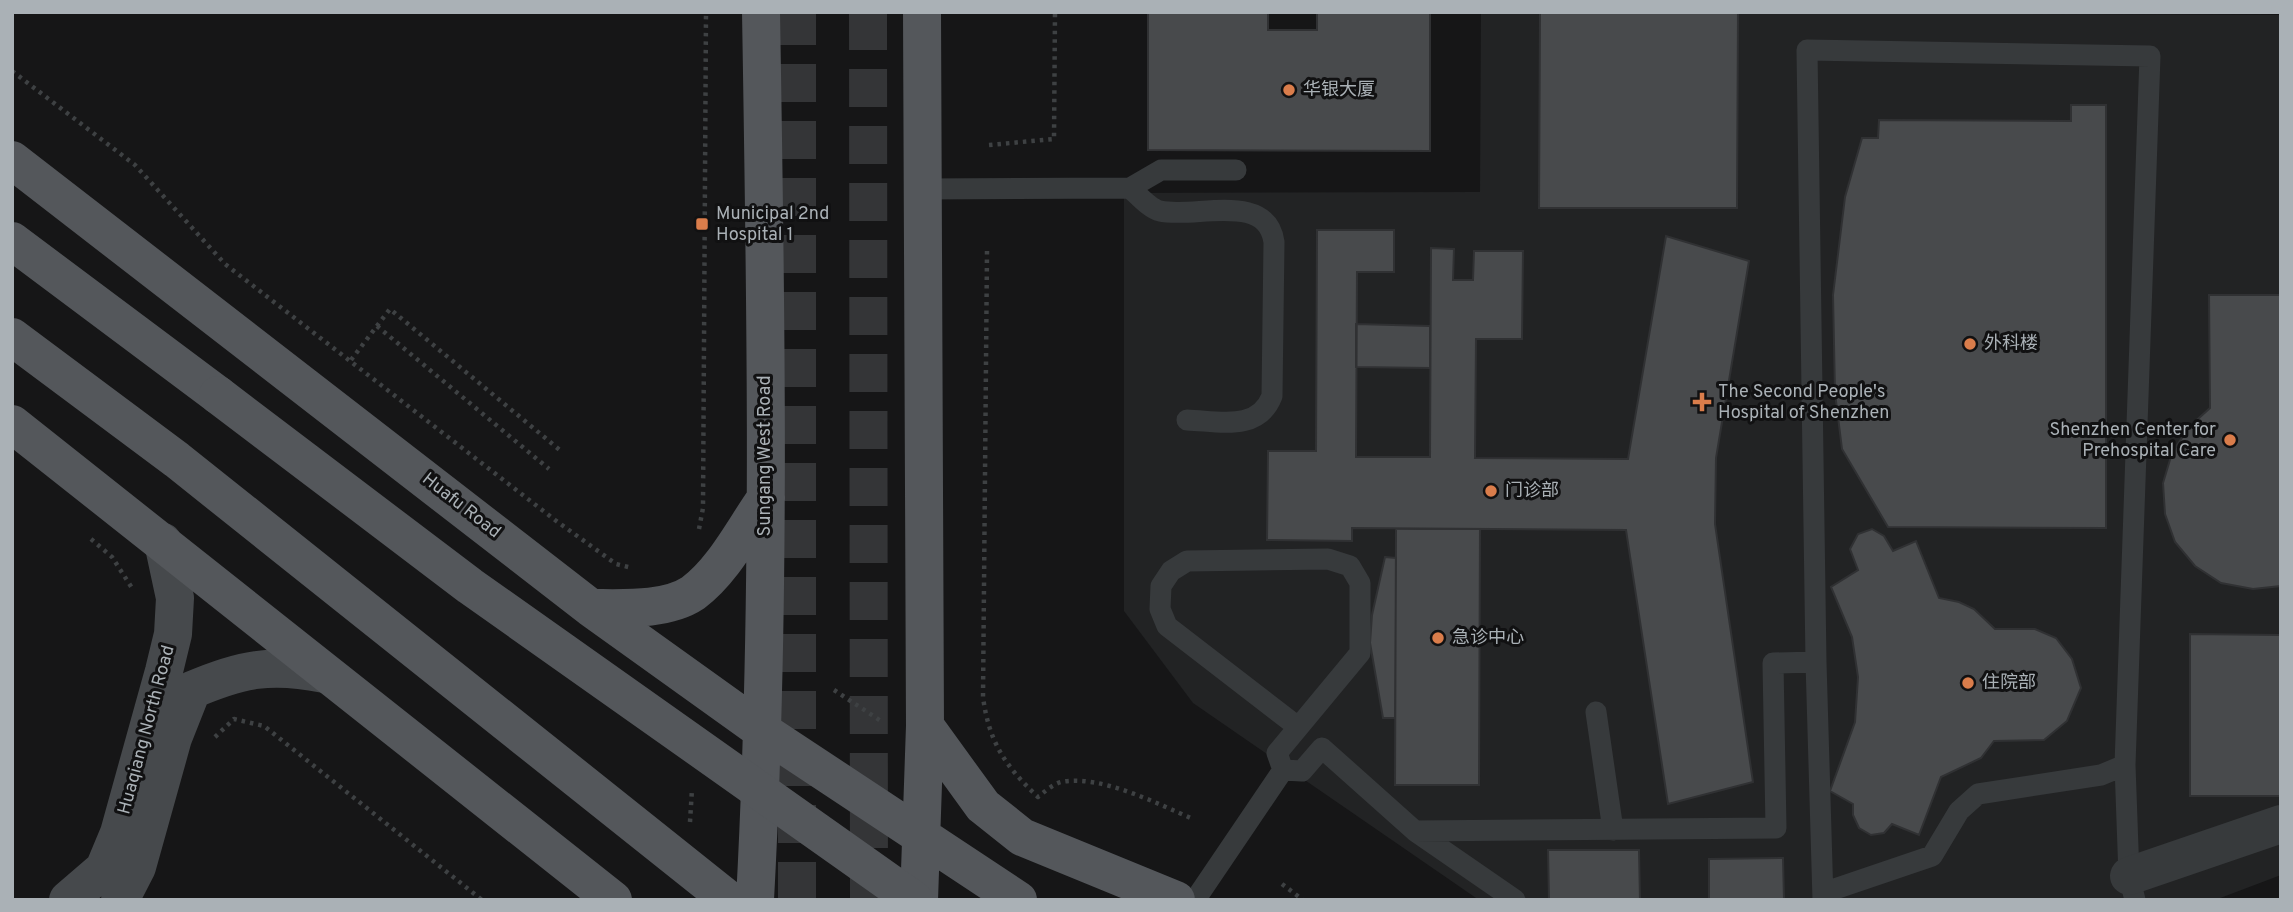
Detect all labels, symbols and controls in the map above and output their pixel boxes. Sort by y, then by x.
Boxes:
place label: 华银大厦 [1303,79,1375,102]
marker: 华银大厦 [1281,82,1297,98]
place label: Municipal 2nd Hospital 1 [716,203,829,247]
marker: Municipal 2nd Hospital 1 [694,216,710,232]
place label: 外科楼 [1984,333,2038,356]
marker: 外科楼 [1962,336,1978,352]
street label: Sungang West Road [754,375,777,537]
place label: The Second People's Hospital of Shenzhen [1718,381,1890,425]
marker: The Second People's Hospital of Shenzhen [1692,392,1712,412]
place label: Shenzhen Center for Prehospital Care [2049,419,2216,463]
marker: Shenzhen Center for Prehospital Care [2222,432,2238,448]
street label: Huafu Road [417,468,505,544]
place label: 门诊部 [1505,480,1559,503]
marker: 门诊部 [1483,483,1499,499]
place label: 急诊中心 [1452,627,1524,650]
marker: 急诊中心 [1430,630,1446,646]
street label: Huaqiang North Road [113,643,181,817]
place label: 住院部 [1982,672,2036,695]
marker: 住院部 [1960,675,1976,691]

